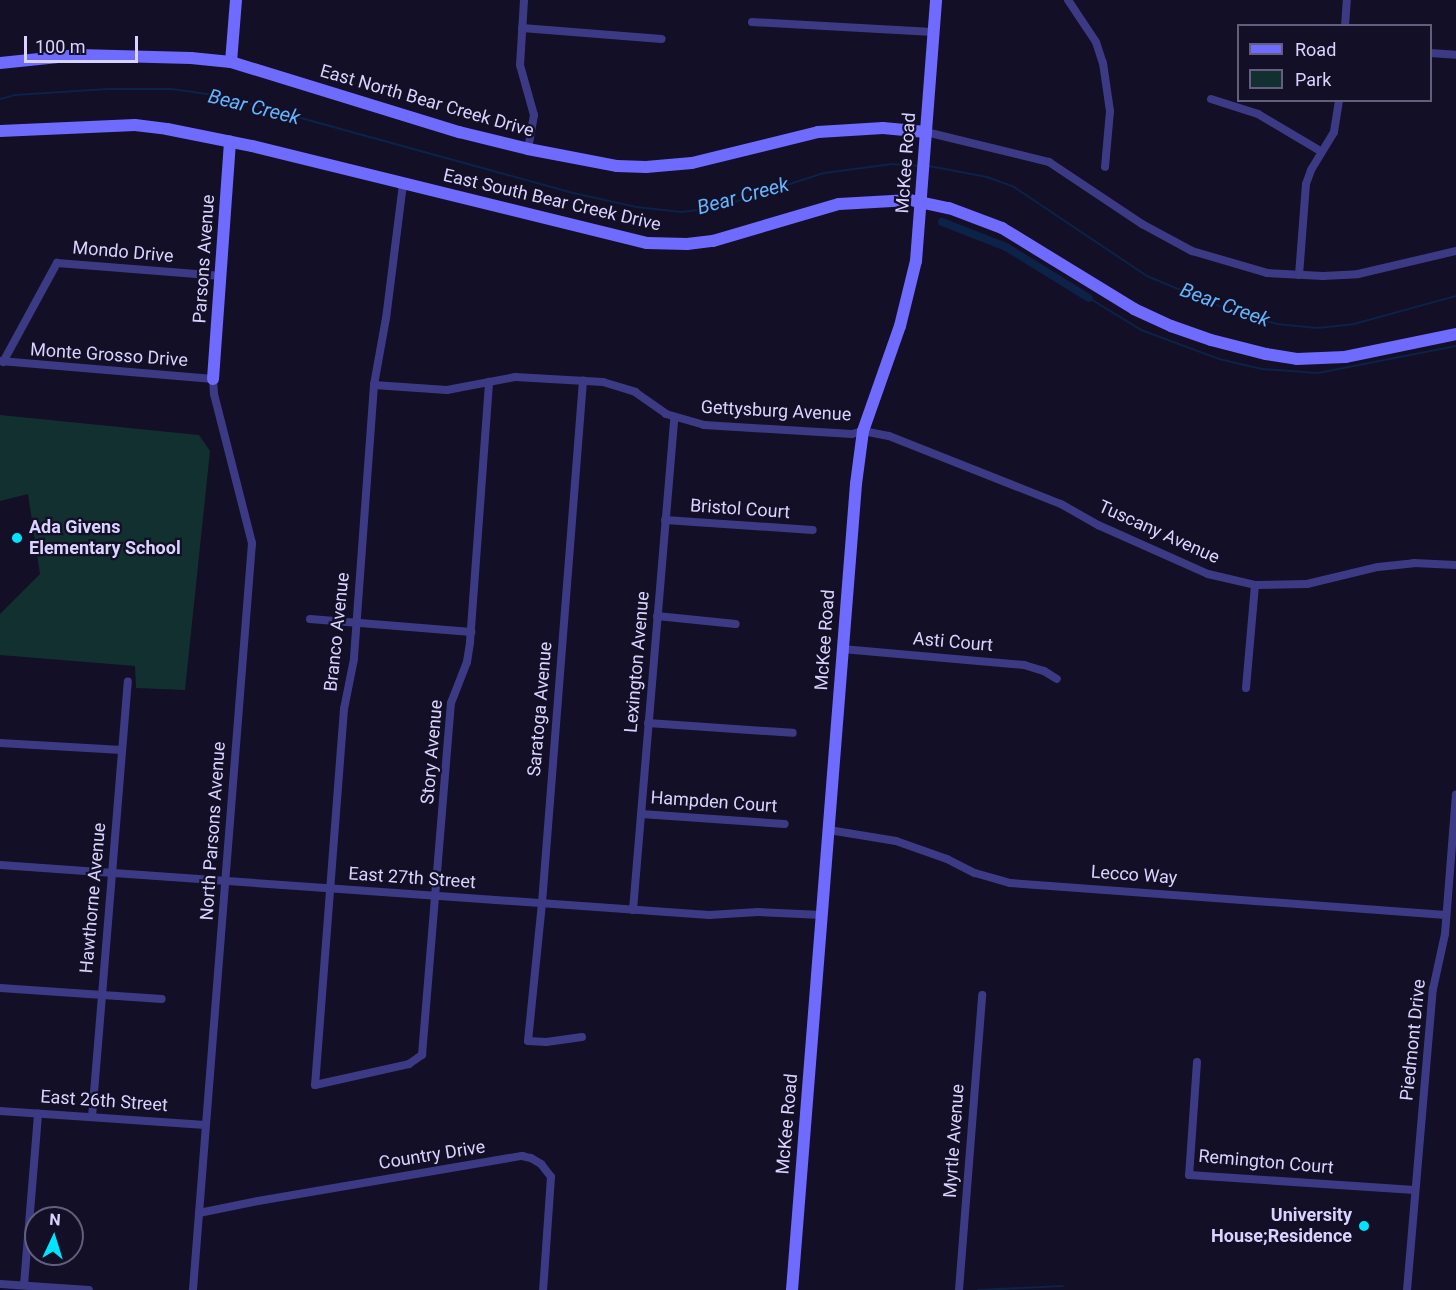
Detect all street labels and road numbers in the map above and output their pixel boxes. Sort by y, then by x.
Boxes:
street label: East North Bear Creek Drive [318,60,536,142]
street label: McKee Road [892,112,920,214]
street label: East South Bear Creek Drive [441,164,663,236]
street label: Parsons Avenue [189,194,219,324]
street label: Mondo Drive [72,237,174,267]
street label: Monte Grosso Drive [29,339,189,371]
street label: Gettysburg Avenue [700,396,852,426]
street label: Bristol Court [689,495,791,523]
street label: Tuscany Avenue [1095,496,1223,568]
street label: Branco Avenue [320,571,354,693]
street label: McKee Road [811,589,839,691]
street label: Lexington Avenue [620,590,654,734]
street label: Asti Court [912,628,994,656]
street label: Saratoga Avenue [523,641,557,777]
street label: Story Avenue [417,699,447,805]
street label: North Parsons Avenue [196,741,230,921]
street label: Hampden Court [650,787,778,817]
street label: Hawthorne Avenue [76,822,110,974]
street label: Lecco Way [1090,861,1178,889]
street label: East 27th Street [348,863,476,893]
street label: Piedmont Drive [1396,978,1430,1102]
street label: McKee Road [772,1073,802,1175]
street label: Myrtle Avenue [939,1083,969,1199]
street label: East 26th Street [40,1086,168,1116]
street label: Country Drive [377,1136,487,1174]
street label: Remington Court [1198,1145,1334,1179]

